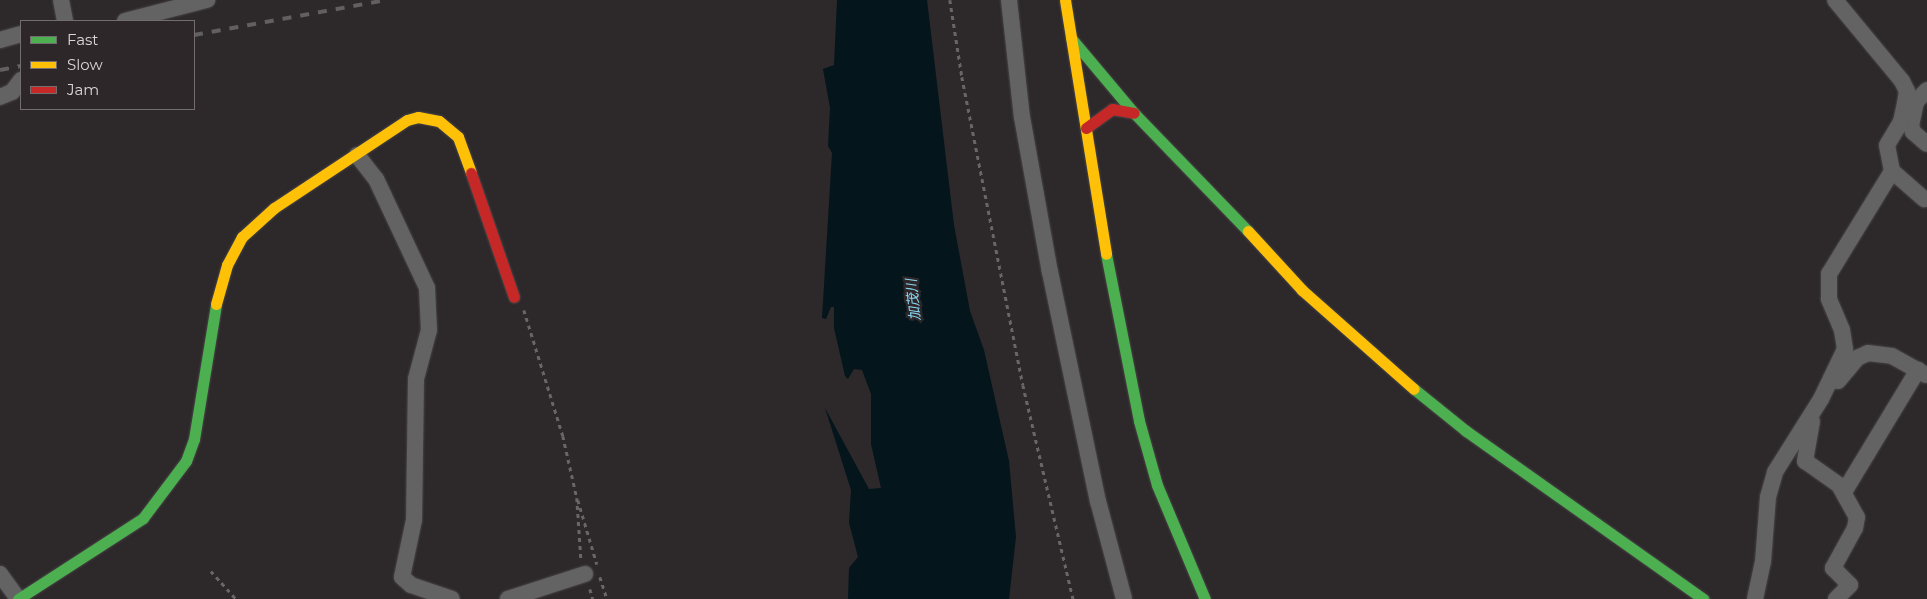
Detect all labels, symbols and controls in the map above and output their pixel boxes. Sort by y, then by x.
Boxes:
legend [20,20,195,110]
text: Fast [67,30,98,49]
text: Slow [67,55,103,74]
text: Jam [67,80,99,99]
water label: 加茂川 [902,278,924,322]

